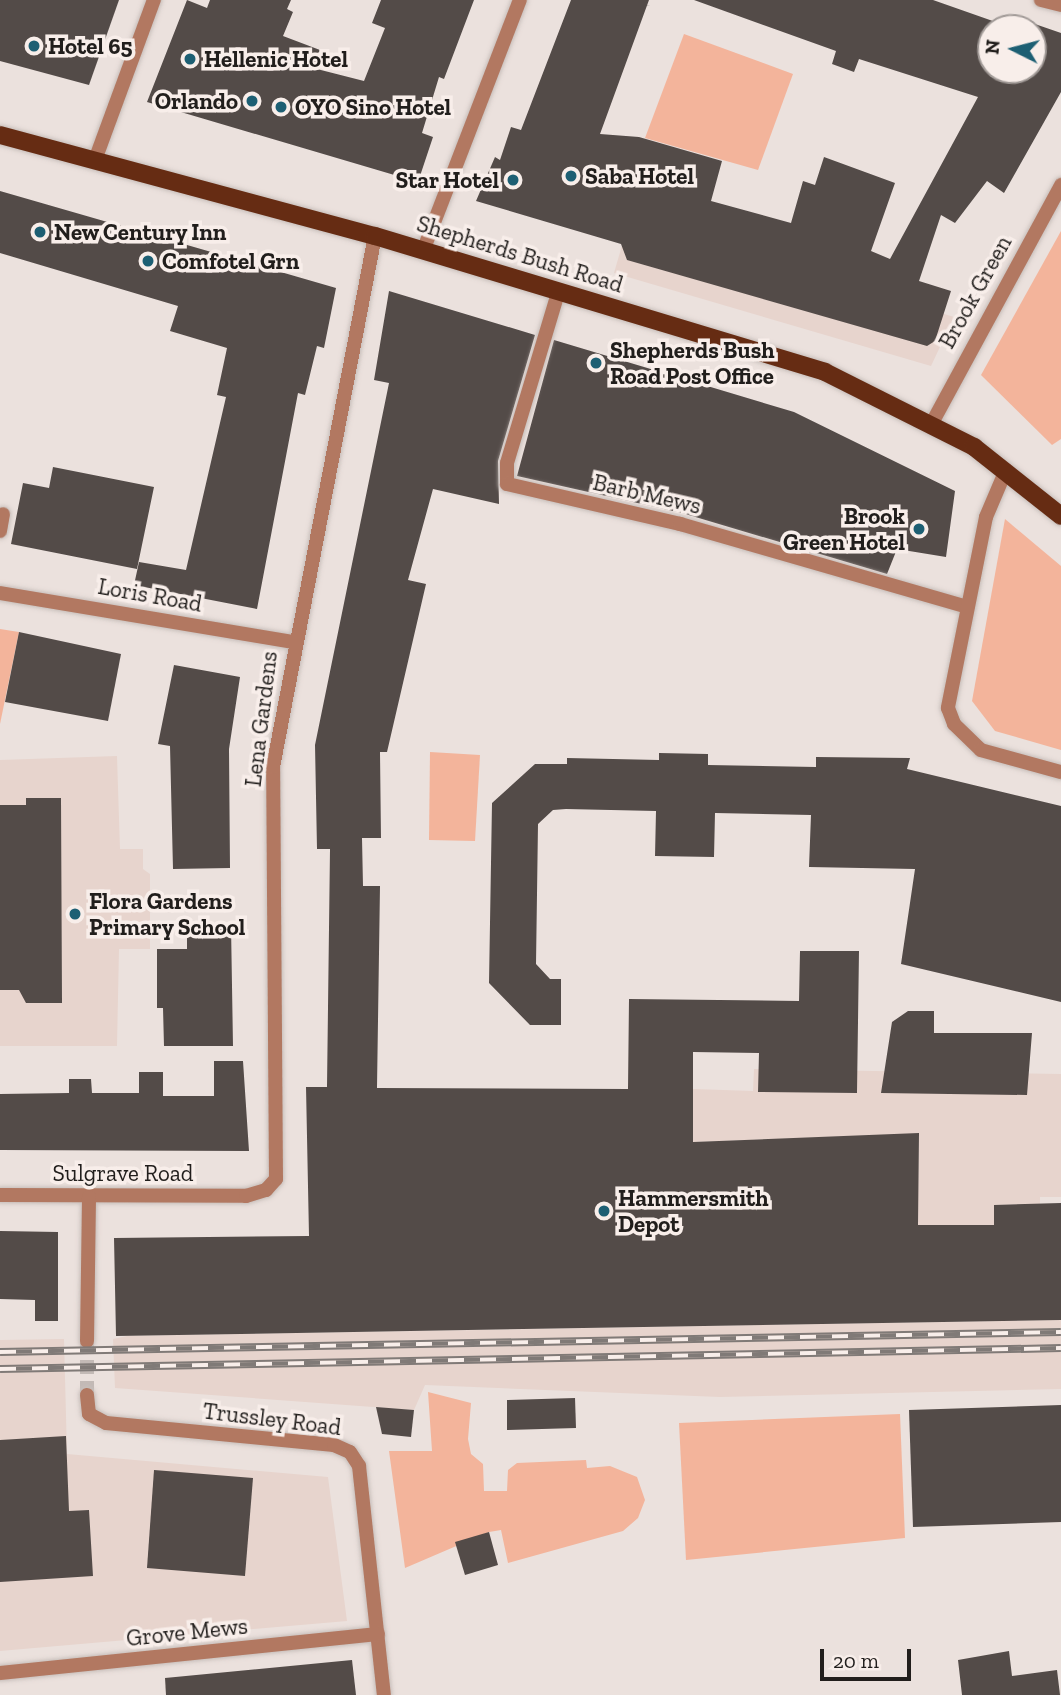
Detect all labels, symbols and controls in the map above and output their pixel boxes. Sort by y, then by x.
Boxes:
north arrow [977,14,1047,84]
place label: Hotel 65 [48,32,133,60]
marker: Hotel 65 [26,38,42,54]
text: N [980,39,1005,55]
place label: Hellenic Hotel [204,45,348,73]
marker: Hellenic Hotel [182,51,198,67]
place label: Orlando [155,87,238,115]
marker: Orlando [244,93,260,109]
place label: OYO Sino Hotel [295,93,451,121]
marker: OYO Sino Hotel [273,99,289,115]
place label: Saba Hotel [585,162,694,190]
place label: Star Hotel [395,166,499,194]
marker: Saba Hotel [563,168,579,184]
marker: Star Hotel [505,172,521,188]
street label: Shepherds Bush Road [414,209,626,299]
place label: New Century Inn [54,218,228,246]
marker: New Century Inn [32,224,48,240]
street label: Brook Green [933,231,1017,353]
place label: Comfotel Grn [162,247,299,275]
marker: Comfotel Grn [140,253,156,269]
place label: Shepherds Bush Road Post Office [610,336,775,390]
marker: Shepherds Bush Road Post Office [588,355,604,371]
street label: Barb Mews [590,468,704,520]
place label: Brook Green Hotel [783,502,905,556]
marker: Brook Green Hotel [911,521,927,537]
street label: Loris Road [96,572,204,618]
street label: Lena Gardens [239,650,283,788]
place label: Flora Gardens Primary School [89,887,246,941]
marker: Flora Gardens Primary School [67,906,83,922]
street label: Sulgrave Road [53,1159,193,1187]
place label: Hammersmith Depot [618,1184,769,1238]
marker: Hammersmith Depot [596,1203,612,1219]
street label: Trussley Road [201,1397,343,1441]
street label: Grove Mews [125,1612,249,1652]
scale bar [823,1636,914,1680]
text: 20 m [833,1648,879,1673]

